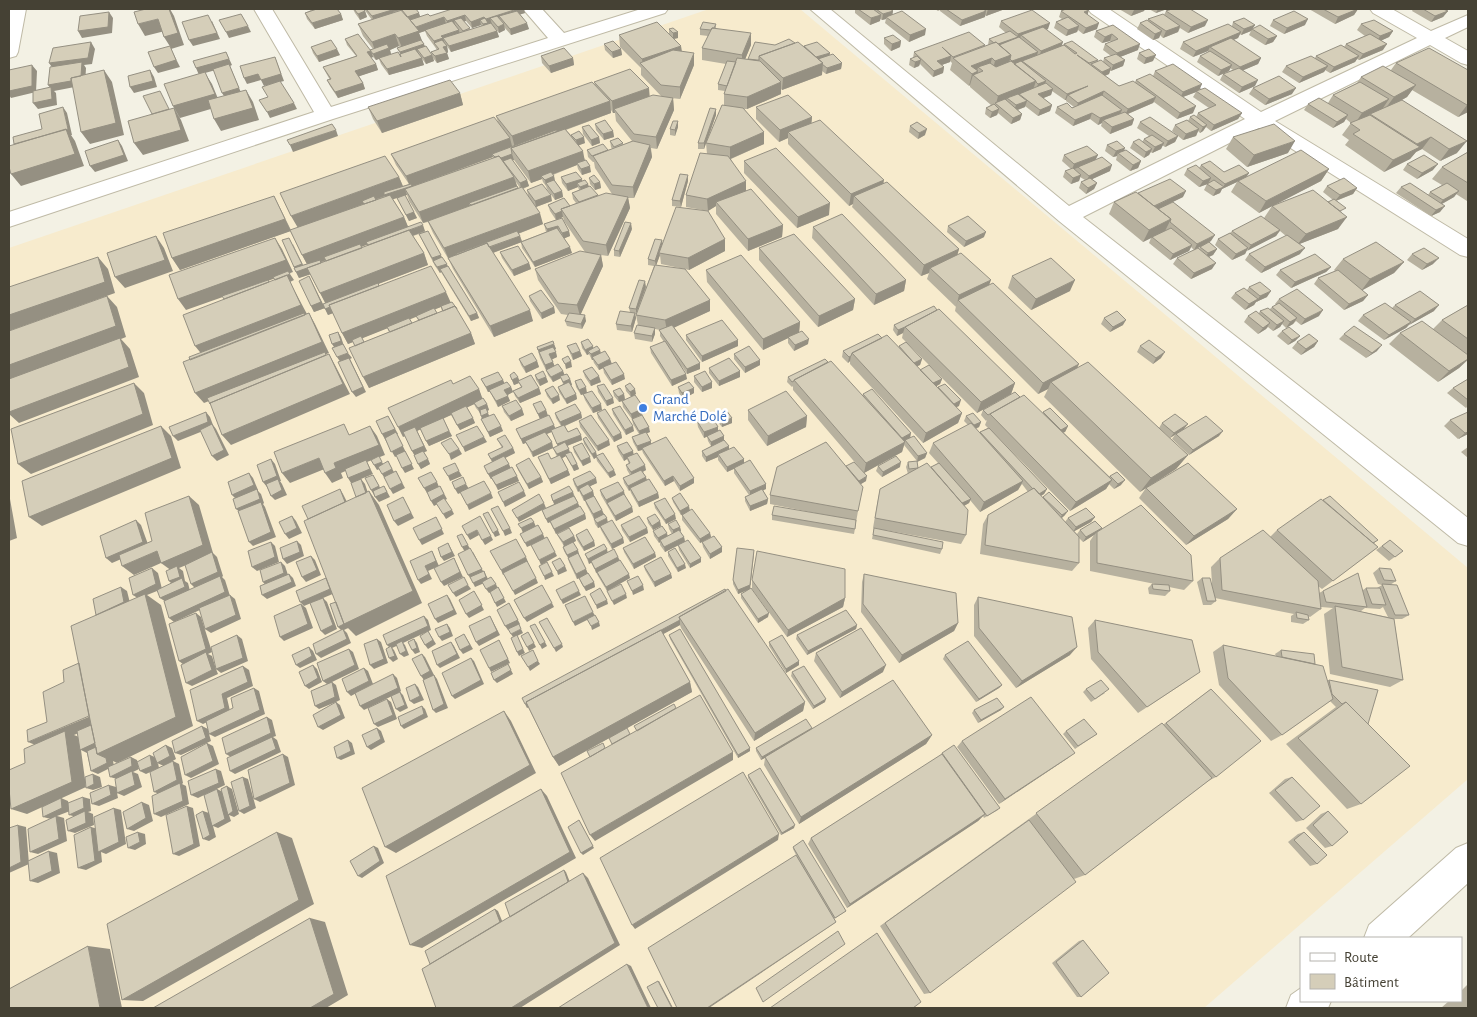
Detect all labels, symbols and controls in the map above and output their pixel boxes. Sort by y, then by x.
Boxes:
place label: Grand Marché Dolé [653,392,727,424]
marker: Grand Marché Dolé [637,402,649,414]
legend [1300,937,1462,1002]
text: Route [1344,950,1378,965]
text: Bâtiment [1344,975,1399,990]

